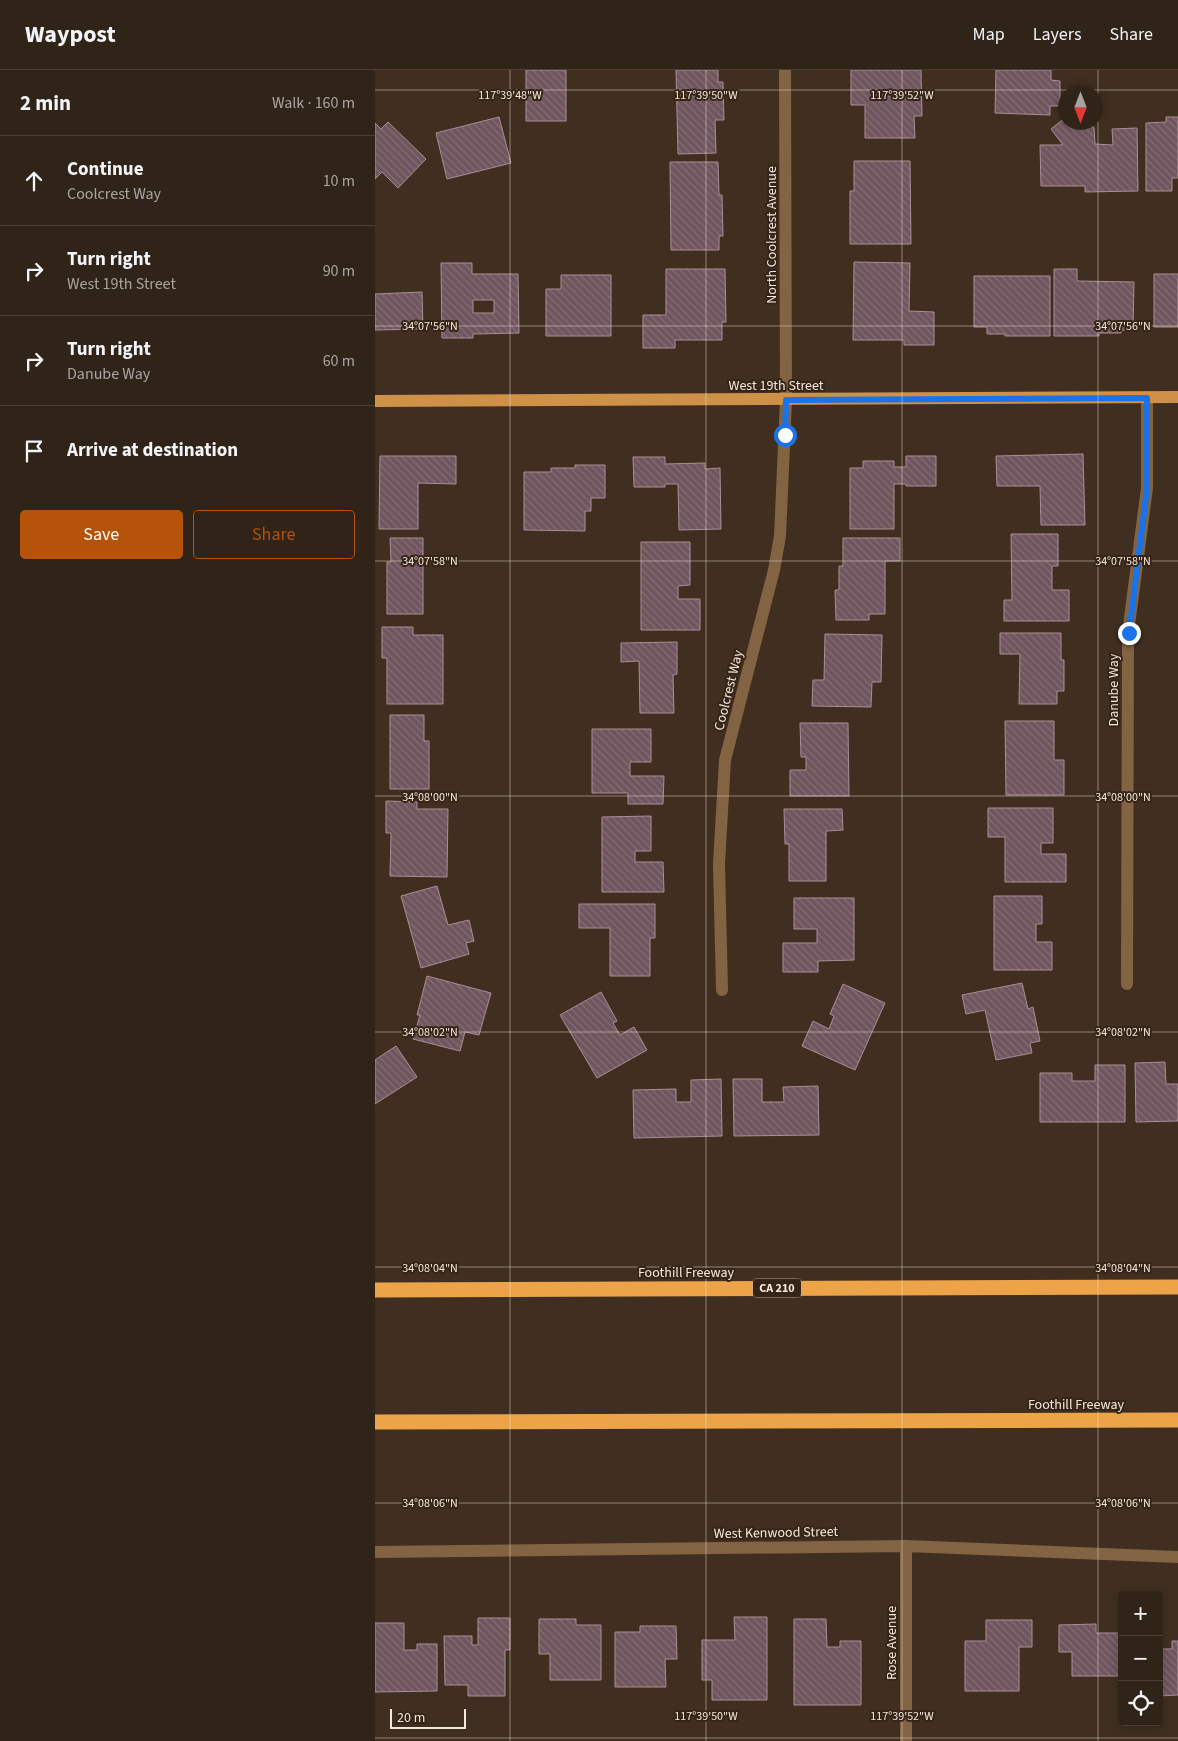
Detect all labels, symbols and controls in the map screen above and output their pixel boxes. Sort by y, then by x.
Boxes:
text: Waypost [25,17,116,52]
text: Map [973,22,1005,47]
text: Layers [1033,22,1082,47]
text: Share [1110,22,1153,47]
north arrow [1058,85,1103,130]
text: 117°39'48"W [478,87,542,104]
text: 117°39'50"W [674,87,738,104]
text: 117°39'52"W [870,87,934,104]
text: 2 min [20,88,71,118]
text: Walk · 160 m [272,92,355,114]
text: Continue [67,156,144,183]
street label: North Coolcrest Avenue [762,166,782,304]
icon: ahead [20,167,48,195]
text: 10 m [323,170,355,192]
text: Coolcrest Way [67,183,161,205]
text: Turn right [67,246,151,273]
icon: right [20,257,48,285]
text: 90 m [323,260,355,282]
text: West 19th Street [67,273,176,295]
text: 34°07'56"N [402,318,458,335]
text: 34°07'56"N [1095,318,1151,335]
text: Turn right [67,336,151,363]
icon: right [20,347,48,375]
text: 60 m [323,350,355,372]
text: Danube Way [67,363,150,385]
street label: West 19th Street [728,376,824,396]
route start [774,424,797,447]
icon: arrive [20,437,48,465]
text: Arrive at destination [67,437,238,464]
button: Save [20,510,183,559]
button: Share [193,510,355,559]
text: 34°07'58"N [402,553,458,570]
text: 34°07'58"N [1095,553,1151,570]
route end [1118,622,1141,645]
street label: Coolcrest Way [709,647,749,733]
street label: Danube Way [1104,653,1124,726]
text: 34°08'00"N [402,789,458,806]
text: 34°08'00"N [1095,789,1151,806]
text: 34°08'02"N [402,1024,458,1041]
text: 34°08'02"N [1095,1024,1151,1041]
text: 34°08'04"N [402,1260,458,1277]
text: 34°08'04"N [1095,1260,1151,1277]
street label: Foothill Freeway [638,1263,735,1283]
road number: CA 210 [753,1278,801,1298]
street label: Foothill Freeway [1028,1395,1125,1415]
text: 34°08'06"N [402,1495,458,1512]
text: 34°08'06"N [1095,1495,1151,1512]
street label: West Kenwood Street [714,1522,839,1544]
map controls [1118,1591,1163,1726]
button: + [1118,1591,1163,1636]
street label: Rose Avenue [882,1606,902,1680]
button: − [1118,1636,1163,1681]
button: locate [1118,1681,1163,1726]
scale bar [390,1706,466,1729]
text: 20 m [397,1708,425,1728]
text: 117°39'50"W [674,1708,738,1725]
text: 117°39'52"W [870,1708,934,1725]

